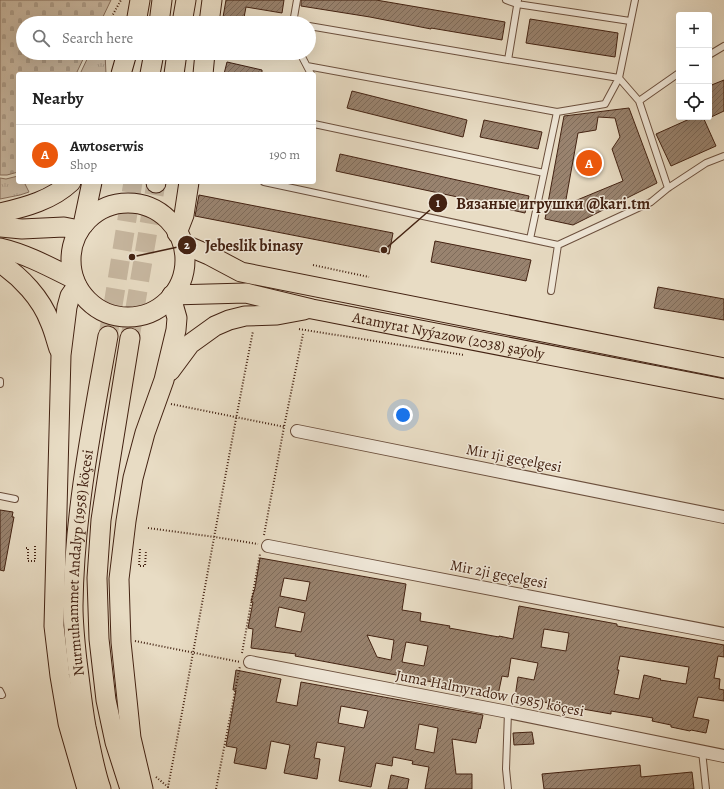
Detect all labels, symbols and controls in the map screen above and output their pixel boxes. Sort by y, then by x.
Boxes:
map controls [676,12,712,120]
button: + [676,12,712,48]
search box [16,16,316,60]
icon: search [30,27,52,49]
text: Search here [62,28,133,48]
button: − [676,48,712,84]
button: locate [676,84,712,120]
text: Nearby [32,87,83,110]
text: Awtoserwis [70,136,144,156]
text: A [41,146,49,163]
text: 190 m [269,146,300,163]
pin: A [576,148,602,178]
text: Shop [70,156,97,173]
callout: Вязаные игрушки @kari.tm [428,189,658,217]
text: Вязаные игрушки @kari.tm [456,193,651,215]
text: 1 [436,195,441,211]
callout: Jebeslik binasy [177,231,311,259]
text: Jebeslik binasy [205,235,303,257]
text: 2 [184,237,190,253]
street label: Atamyrat Nyýazow (2038) şaýoly [350,307,547,364]
your location [393,405,413,425]
street label: Mir 1ji geçelgesi [465,439,563,477]
street label: Nurmuhammet Andalyp (1958) köçesi [63,448,98,677]
street label: Mir 2ji geçelgesi [449,555,549,593]
street label: Juma Halmyradow (1985) köçesi [394,665,586,721]

